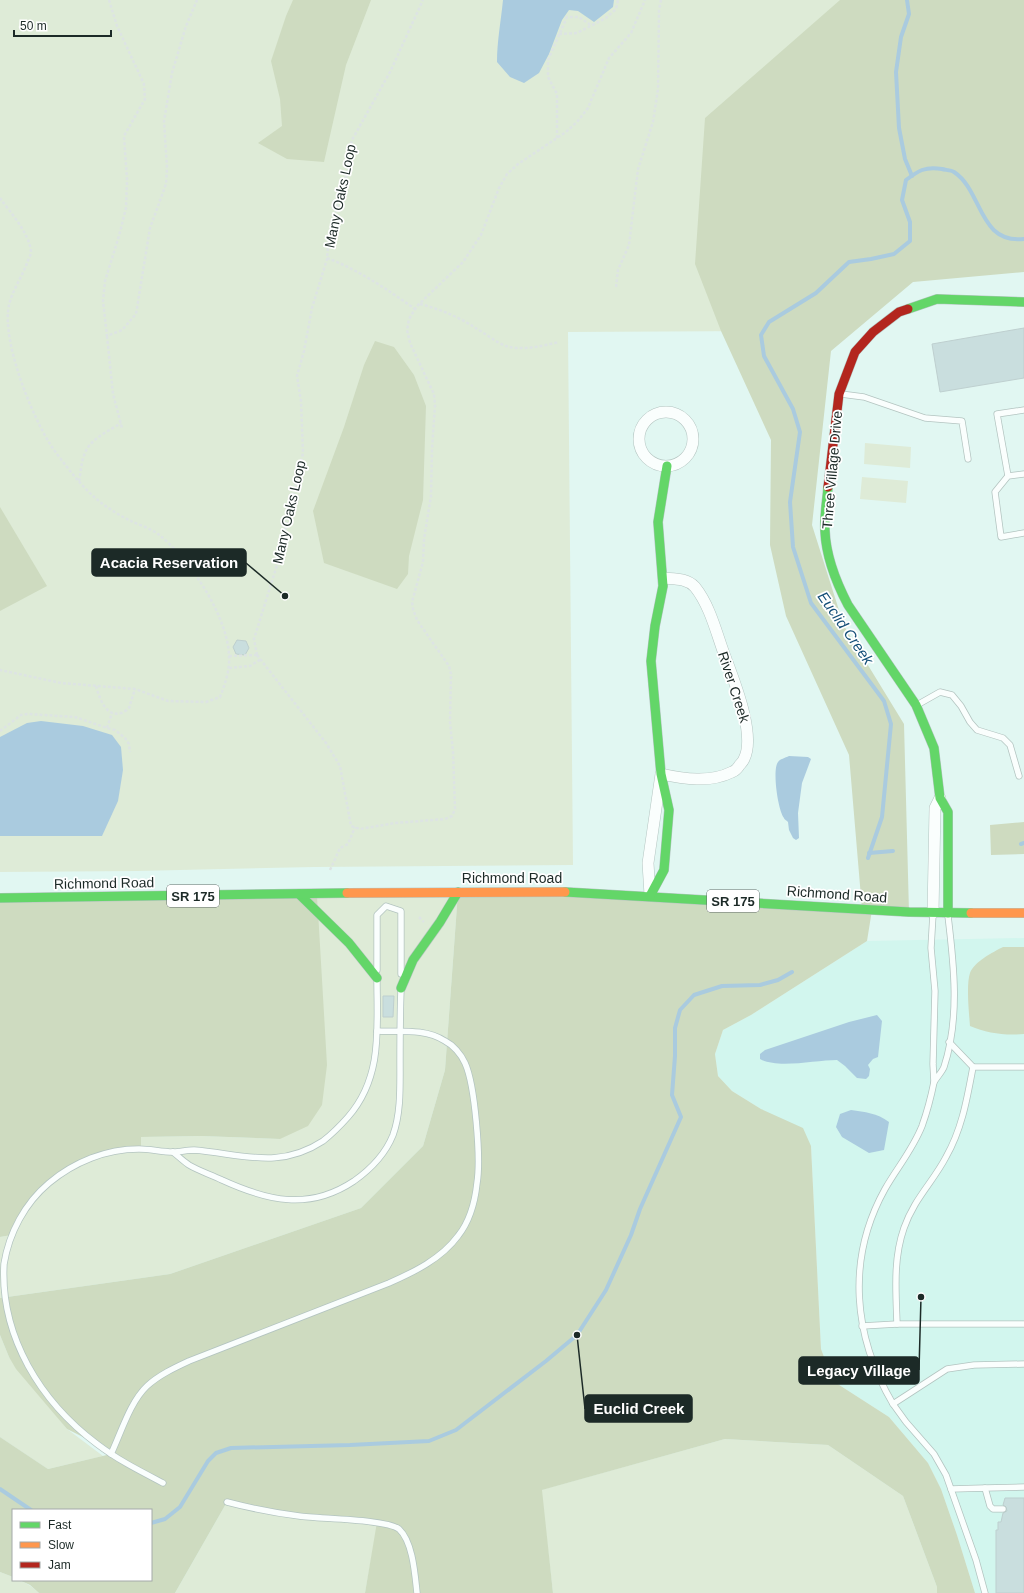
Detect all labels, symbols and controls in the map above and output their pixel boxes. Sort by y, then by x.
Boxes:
scale bar [14,12,111,38]
text: 50 m [20,19,47,33]
street label: Many Oaks Loop [321,142,359,249]
street label: Three Village Drive [819,410,845,530]
street label: Many Oaks Loop [269,458,309,565]
callout: Acacia Reservation [92,549,246,576]
text: Acacia Reservation [100,554,238,571]
water label: Euclid Creek [815,588,878,669]
street label: River Creek [715,649,753,726]
street label: Richmond Road [462,870,562,886]
street label: Richmond Road [54,874,154,892]
street label: Richmond Road [786,883,888,905]
road number: SR 175 [167,885,219,907]
road number: SR 175 [707,890,759,912]
callout: Legacy Village [799,1357,919,1384]
text: Legacy Village [807,1362,911,1379]
callout: Euclid Creek [585,1395,692,1422]
text: Euclid Creek [594,1400,685,1417]
legend [12,1509,152,1581]
text: Fast [48,1518,72,1532]
text: Slow [48,1538,74,1552]
text: Jam [48,1558,71,1572]

